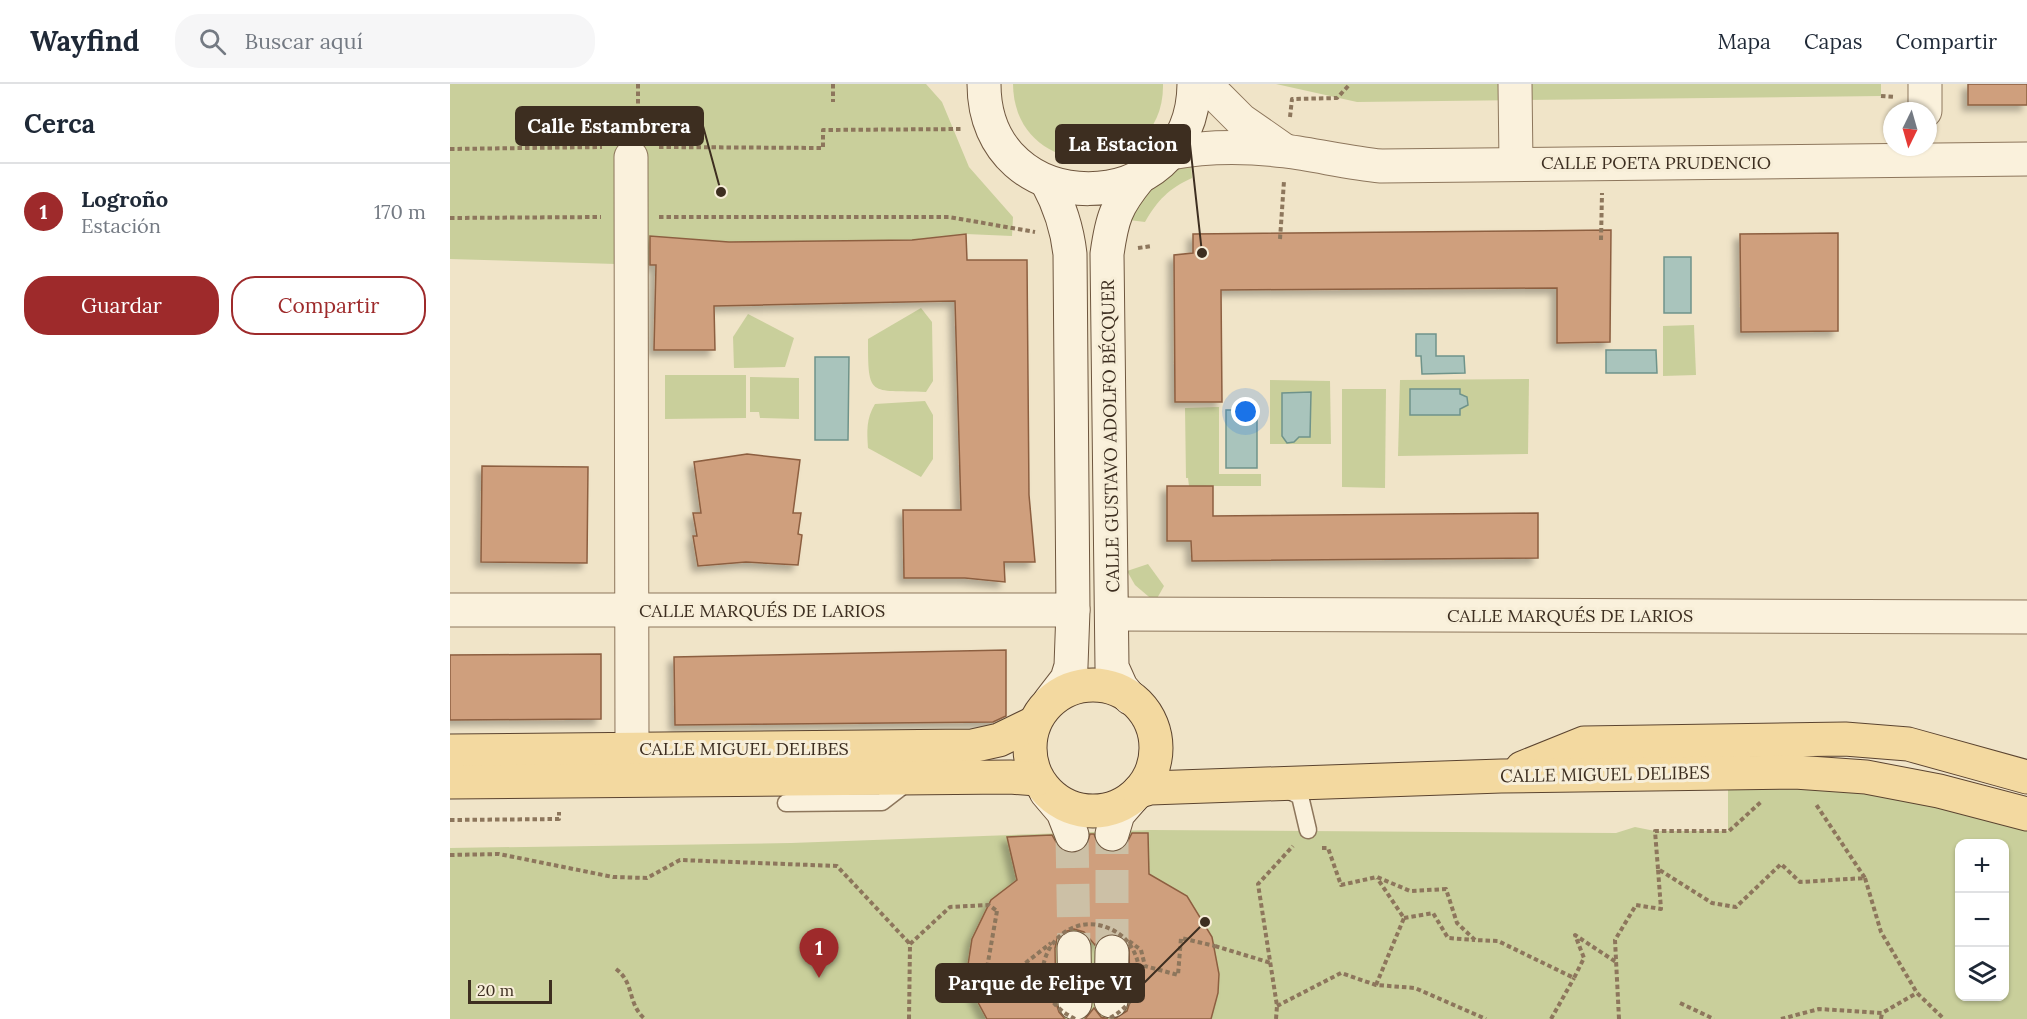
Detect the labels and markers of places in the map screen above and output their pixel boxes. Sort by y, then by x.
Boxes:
callout: Calle Estambrera [516,107,703,145]
callout: La Estacion [1056,125,1190,163]
pin: 1 [800,928,838,978]
callout: Parque de Felipe VI [936,964,1144,1002]

